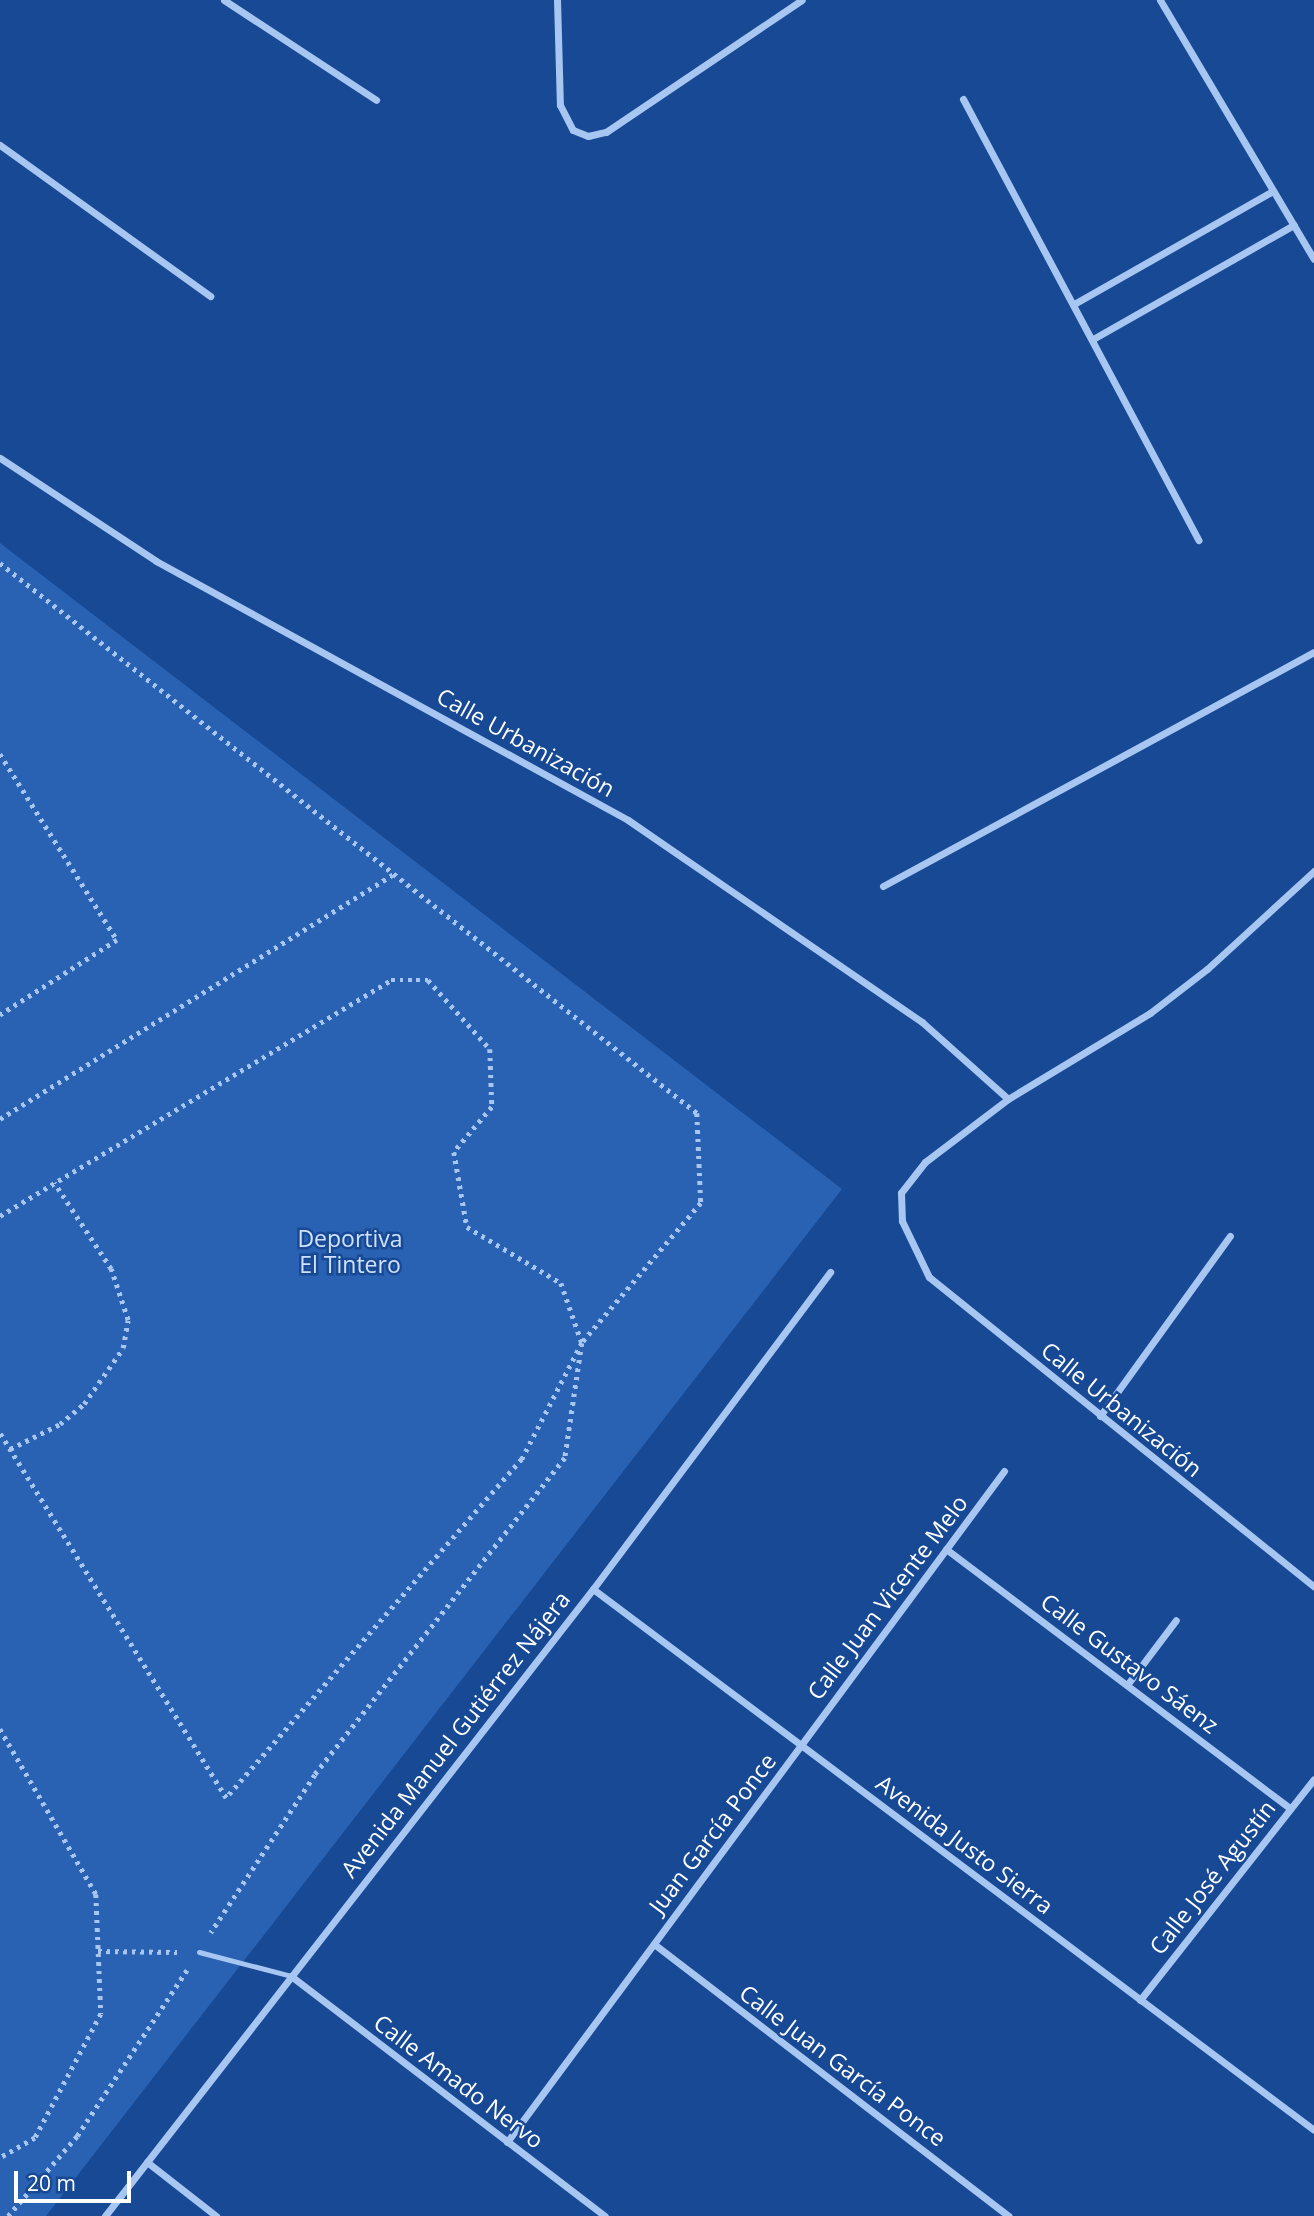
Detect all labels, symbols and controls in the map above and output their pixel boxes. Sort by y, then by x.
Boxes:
street label: Calle Urbanización [432,682,620,802]
park label: Deportiva El Tintero [297,1224,403,1278]
street label: Calle Urbanización [1036,1336,1208,1482]
street label: Calle Juan Vicente Melo [801,1489,973,1705]
street label: Avenida Manuel Gutiérrez Nájera [335,1586,575,1882]
street label: Calle Gustavo Sáenz [1036,1587,1224,1739]
street label: Juan García Ponce [643,1747,781,1919]
street label: Avenida Justo Sierra [871,1769,1059,1919]
street label: Calle José Agustín [1143,1794,1281,1960]
street label: Calle Juan García Ponce [734,1978,952,2152]
street label: Calle Amado Nervo [369,2008,549,2154]
scale bar [18,2156,135,2200]
text: 20 m [27,2169,76,2197]

